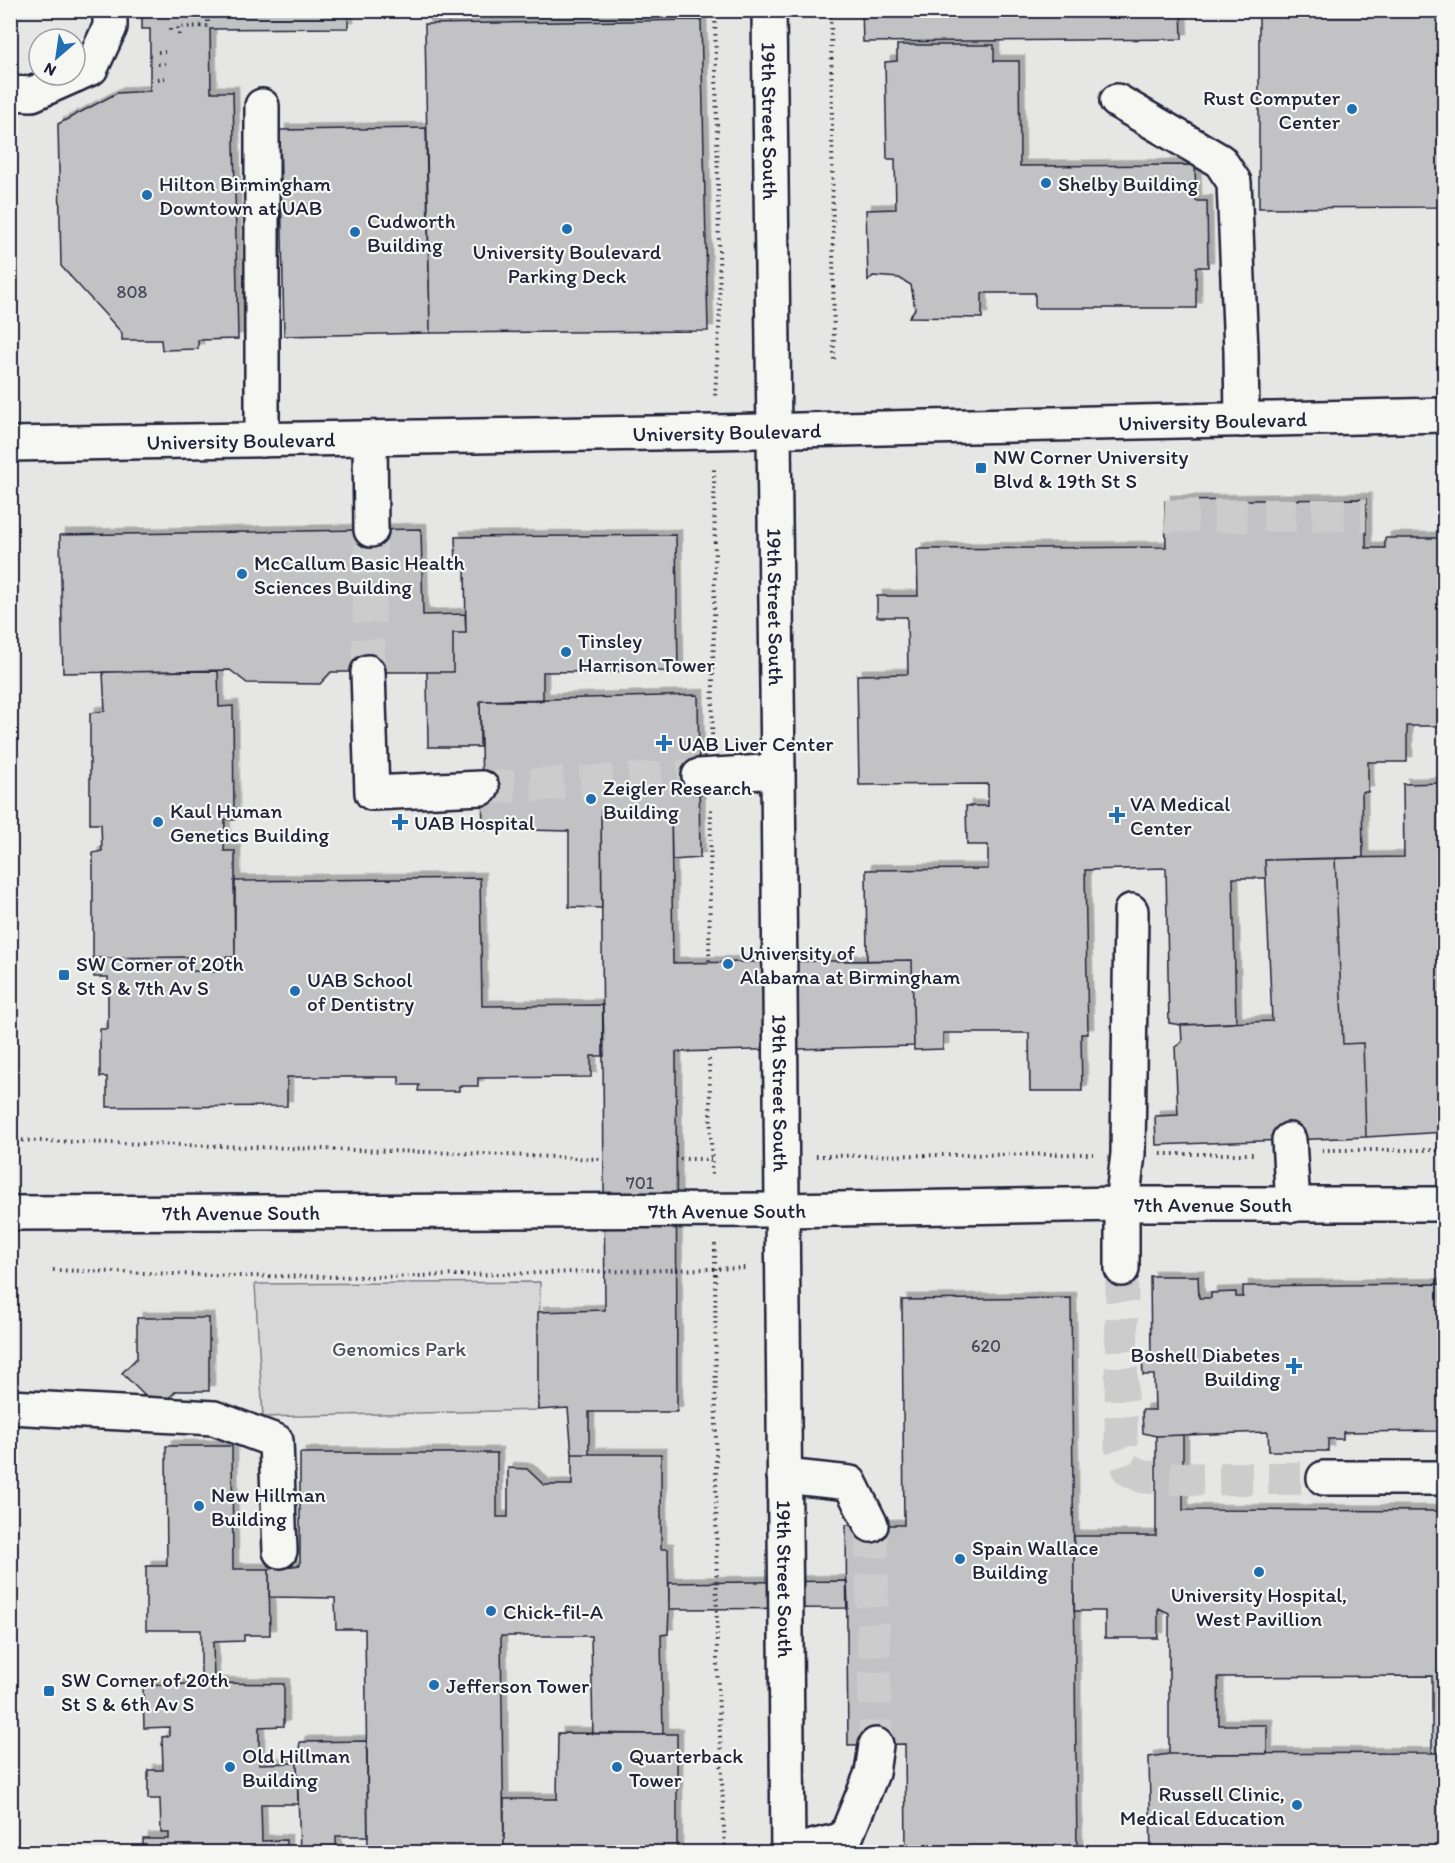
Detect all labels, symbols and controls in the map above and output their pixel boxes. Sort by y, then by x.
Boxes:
north arrow [27,27,87,87]
street label: 19th Street South [757,42,784,201]
text: N [41,59,59,81]
place label: Rust Computer Center [1203,85,1341,134]
marker: Rust Computer Center [1345,102,1359,116]
place label: Hilton Birmingham Downtown at UAB [159,171,331,220]
place label: Shelby Building [1058,171,1199,196]
marker: Shelby Building [1039,176,1053,190]
marker: Hilton Birmingham Downtown at UAB [140,188,154,202]
place label: Cudworth Building [367,208,456,257]
marker: University Boulevard Parking Deck [560,222,574,236]
marker: Cudworth Building [348,225,362,239]
place label: University Boulevard Parking Deck [473,239,662,288]
house number: 808 [117,281,148,303]
street label: University Boulevard [1118,406,1308,435]
street label: University Boulevard [632,417,822,446]
street label: University Boulevard [146,426,336,454]
place label: NW Corner University Blvd & 19th St S [993,444,1188,493]
marker: NW Corner University Blvd & 19th St S [974,461,988,475]
street label: 19th Street South [763,528,790,687]
place label: McCallum Basic Health Sciences Building [254,550,465,599]
marker: McCallum Basic Health Sciences Building [235,567,249,581]
place label: Tinsley Harrison Tower [578,628,716,677]
marker: Tinsley Harrison Tower [559,645,573,659]
place label: UAB Liver Center [678,731,833,756]
marker: UAB Liver Center [655,734,673,752]
place label: Zeigler Research Building [603,775,753,824]
place label: VA Medical Center [1130,791,1230,840]
marker: Zeigler Research Building [584,792,598,806]
place label: Kaul Human Genetics Building [170,798,330,847]
marker: VA Medical Center [1108,806,1126,824]
place label: UAB Hospital [414,810,535,835]
marker: UAB Hospital [391,813,409,831]
marker: Kaul Human Genetics Building [151,815,165,829]
place label: University of Alabama at Birmingham [740,940,961,989]
place label: SW Corner of 20th St S & 7th Av S [76,951,244,1000]
marker: University of Alabama at Birmingham [721,957,735,971]
place label: UAB School of Dentistry [307,967,414,1016]
marker: SW Corner of 20th St S & 7th Av S [57,968,71,982]
marker: UAB School of Dentistry [288,984,302,998]
street label: 19th Street South [768,1014,794,1173]
house number: 701 [626,1172,654,1194]
street label: 7th Avenue South [1134,1192,1292,1217]
street label: 7th Avenue South [648,1197,806,1223]
street label: 7th Avenue South [162,1199,320,1225]
house number: 620 [971,1335,1001,1357]
park label: Genomics Park [332,1336,466,1361]
place label: Boshell Diabetes Building [1131,1342,1280,1391]
marker: Boshell Diabetes Building [1285,1357,1303,1375]
place label: New Hillman Building [211,1482,326,1531]
marker: New Hillman Building [192,1499,206,1513]
street label: 19th Street South [772,1500,799,1659]
place label: Spain Wallace Building [972,1535,1098,1584]
marker: Spain Wallace Building [953,1552,967,1566]
marker: University Hospital, West Pavillion [1252,1565,1266,1579]
place label: University Hospital, West Pavillion [1171,1582,1347,1631]
place label: Chick-fil-A [503,1599,604,1624]
marker: Chick-fil-A [484,1604,498,1618]
place label: SW Corner of 20th St S & 6th Av S [61,1667,229,1716]
place label: Jefferson Tower [446,1673,589,1698]
marker: Jefferson Tower [427,1678,441,1692]
marker: SW Corner of 20th St S & 6th Av S [42,1684,56,1698]
place label: Old Hillman Building [242,1743,350,1792]
place label: Quarterback Tower [629,1743,743,1792]
marker: Old Hillman Building [223,1760,237,1774]
marker: Quarterback Tower [610,1760,624,1774]
place label: Russell Clinic, Medical Education [1120,1781,1285,1830]
marker: Russell Clinic, Medical Education [1290,1798,1304,1812]

